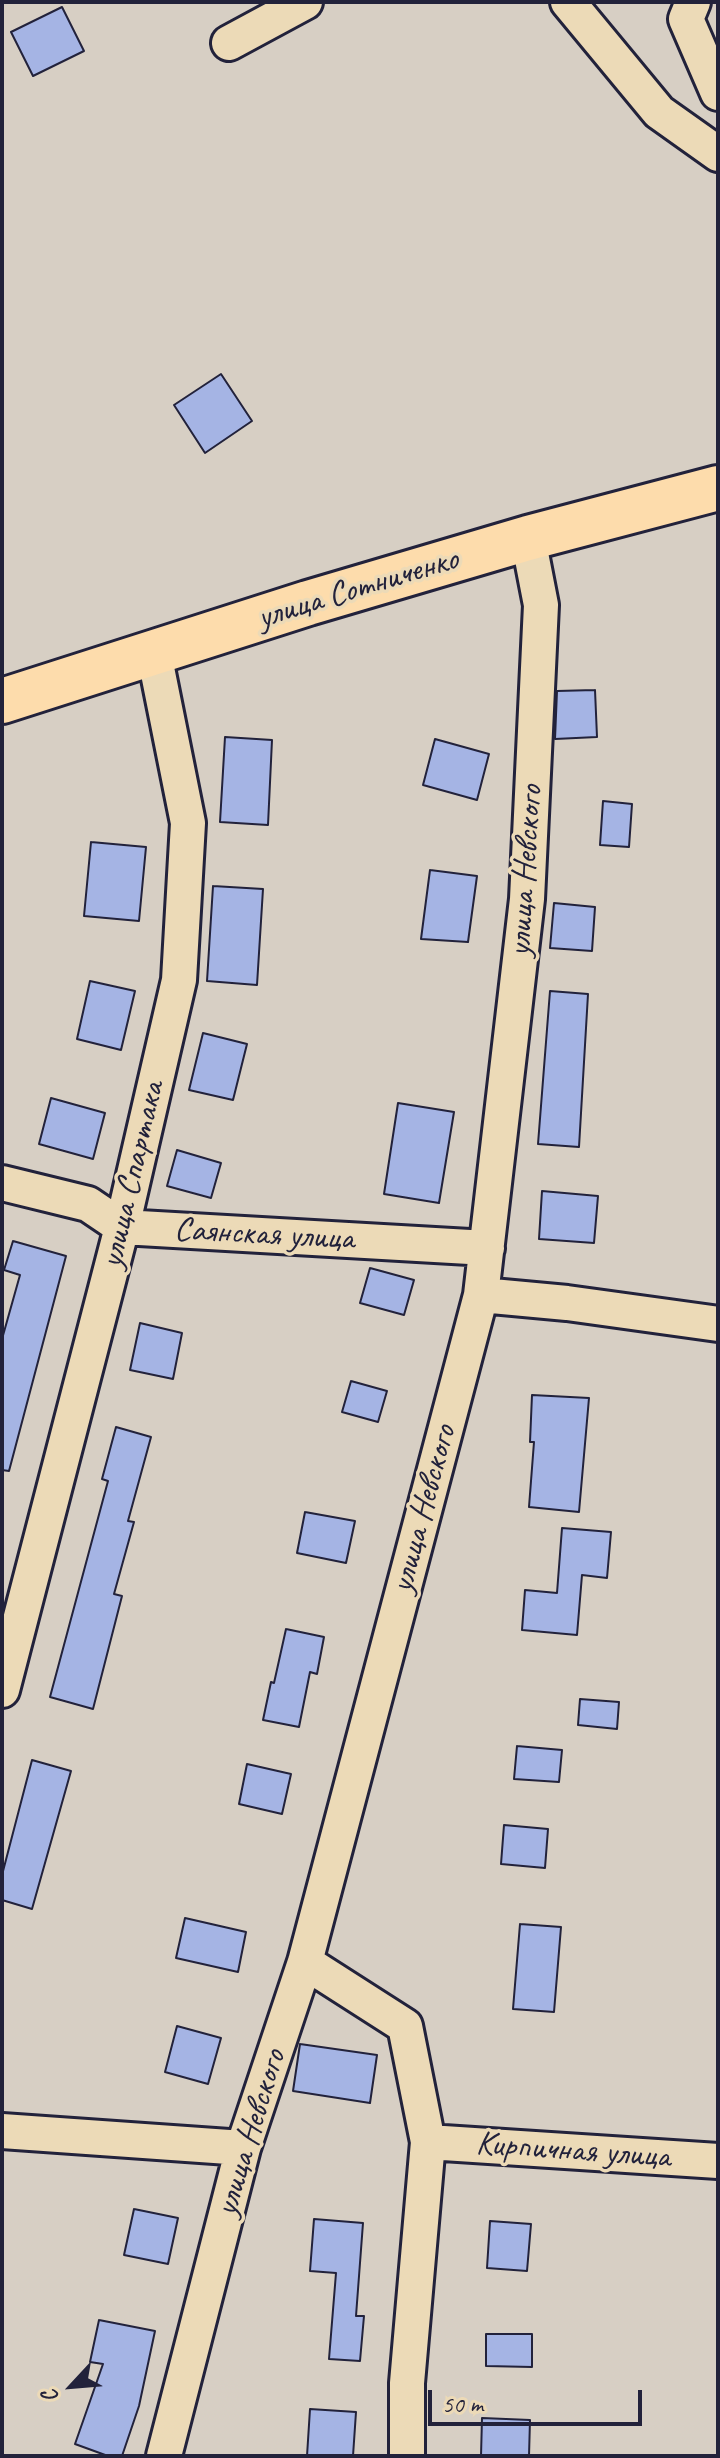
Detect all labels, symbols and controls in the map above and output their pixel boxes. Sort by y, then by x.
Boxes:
street label: улица Сотниченко [253,539,463,639]
street label: улица Невского [500,784,552,958]
street label: улица Спартака [92,1078,174,1272]
street label: Саянская улица [173,1210,355,1260]
street label: улица Невского [382,1421,466,1597]
street label: улица Невского [206,2045,296,2221]
street label: Кирпичная улица [475,2124,671,2178]
north arrow [32,2346,112,2426]
scale bar [432,2374,646,2424]
text: С [35,2386,65,2408]
text: 50 m [442,2389,483,2419]

